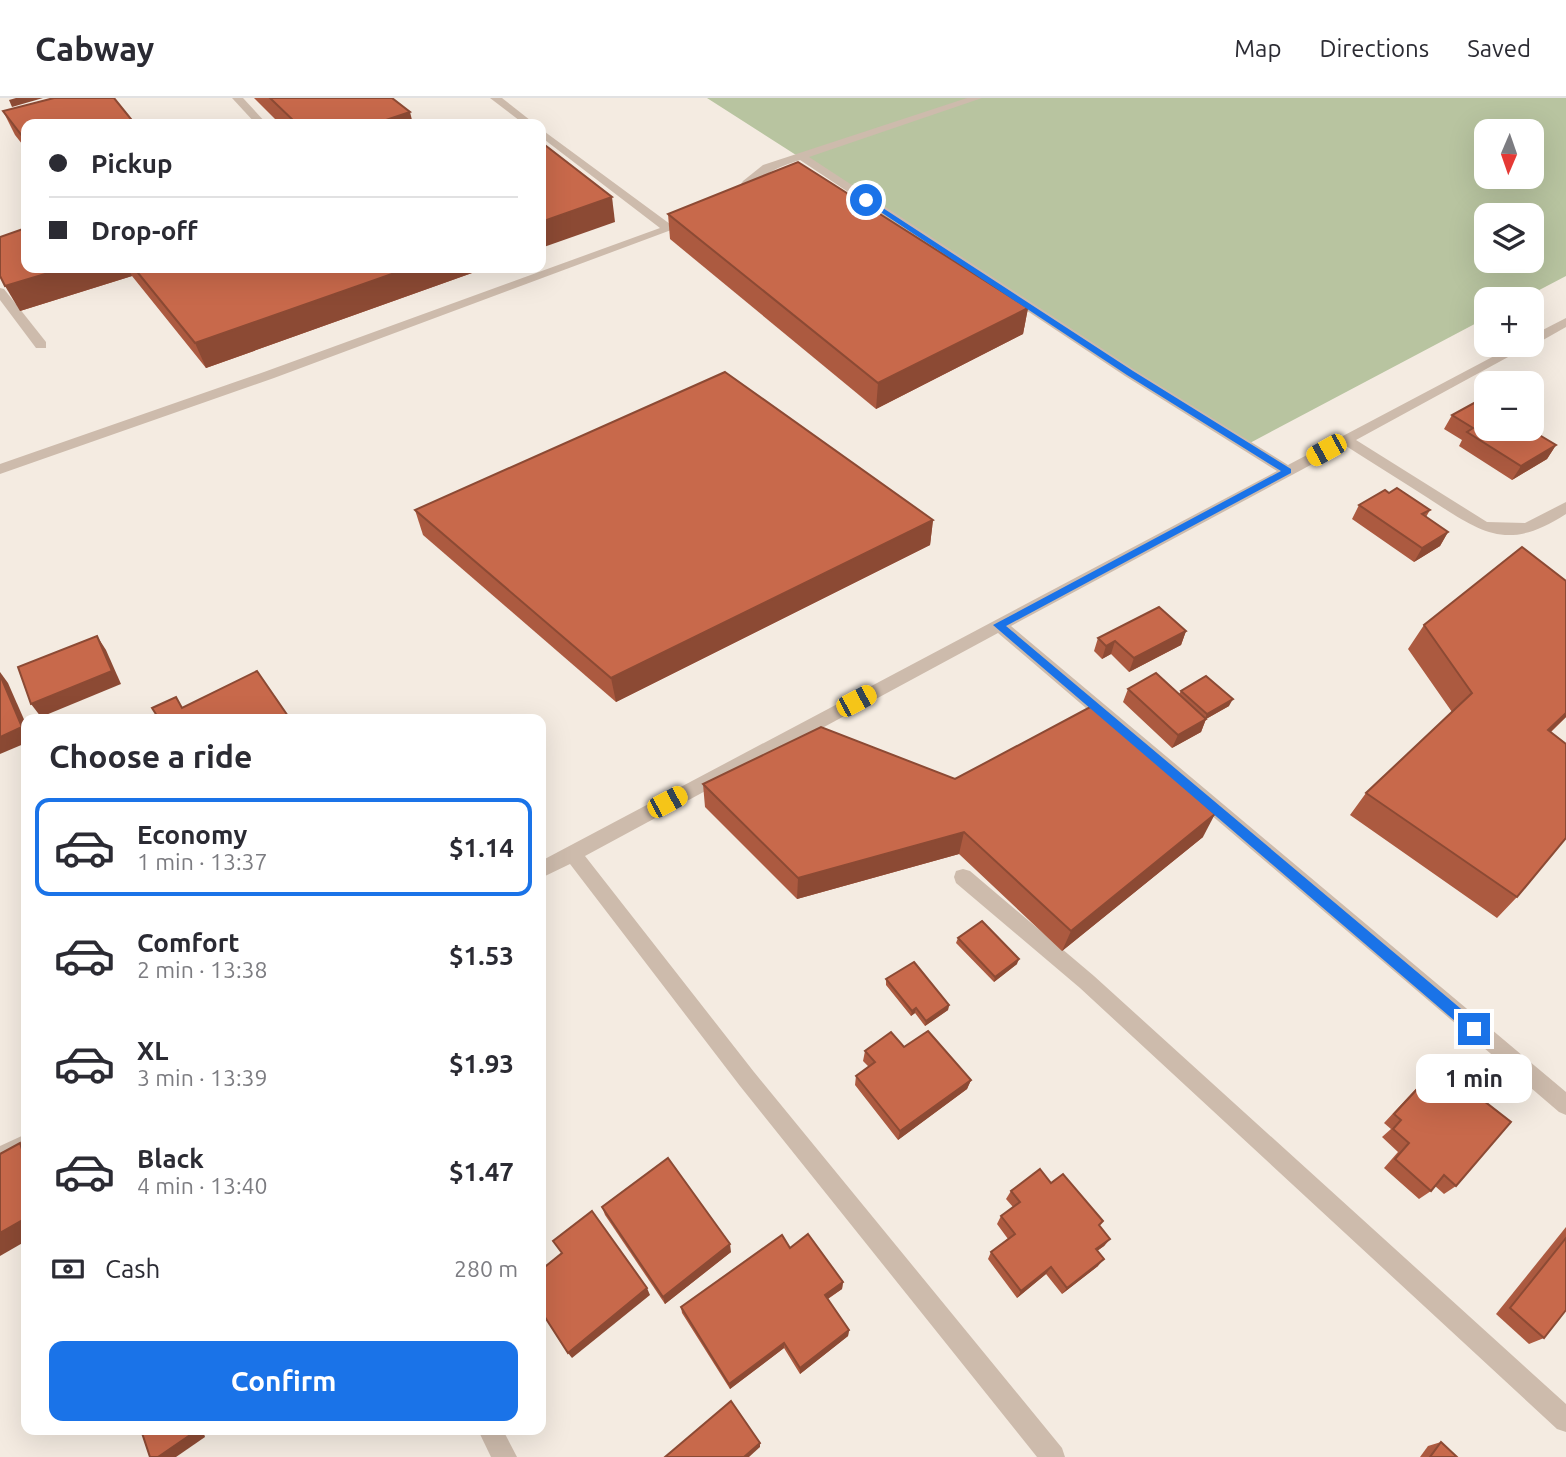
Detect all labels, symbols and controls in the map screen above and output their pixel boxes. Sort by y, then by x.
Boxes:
text: Cabway [35,30,154,67]
text: Map [1234,35,1281,62]
text: Directions [1319,35,1429,62]
text: Saved [1467,35,1531,62]
north arrow [1474,119,1544,189]
map controls [1474,119,1544,441]
text: Pickup [91,149,173,178]
route start [850,184,882,216]
button: layers [1474,203,1544,273]
text: Drop-off [91,216,198,245]
button: + [1474,287,1544,357]
button: − [1474,371,1544,441]
car [1303,431,1350,469]
car [833,682,880,720]
text: Choose a ride [49,738,252,774]
car [644,783,691,821]
icon: car [53,816,116,879]
text: Economy [137,820,247,849]
text: $1.14 [449,833,514,862]
text: 1 min · 13:37 [137,849,268,874]
icon: car [53,924,116,987]
text: Comfort [137,928,240,957]
text: $1.53 [449,941,514,970]
text: 2 min · 13:38 [137,957,268,982]
route end [1458,1013,1490,1045]
icon: car [53,1032,116,1095]
text: XL [137,1036,168,1065]
text: $1.93 [449,1049,514,1078]
callout: 1 min [1416,1054,1532,1102]
text: 3 min · 13:39 [137,1065,268,1090]
text: 1 min [1445,1066,1503,1091]
icon: car [53,1140,116,1203]
text: Black [137,1144,204,1173]
text: $1.47 [449,1157,514,1186]
text: 4 min · 13:40 [137,1173,268,1198]
icon: cash [49,1250,87,1288]
text: Cash [105,1254,160,1283]
text: 280 m [454,1256,518,1281]
button: Confirm [49,1341,518,1421]

